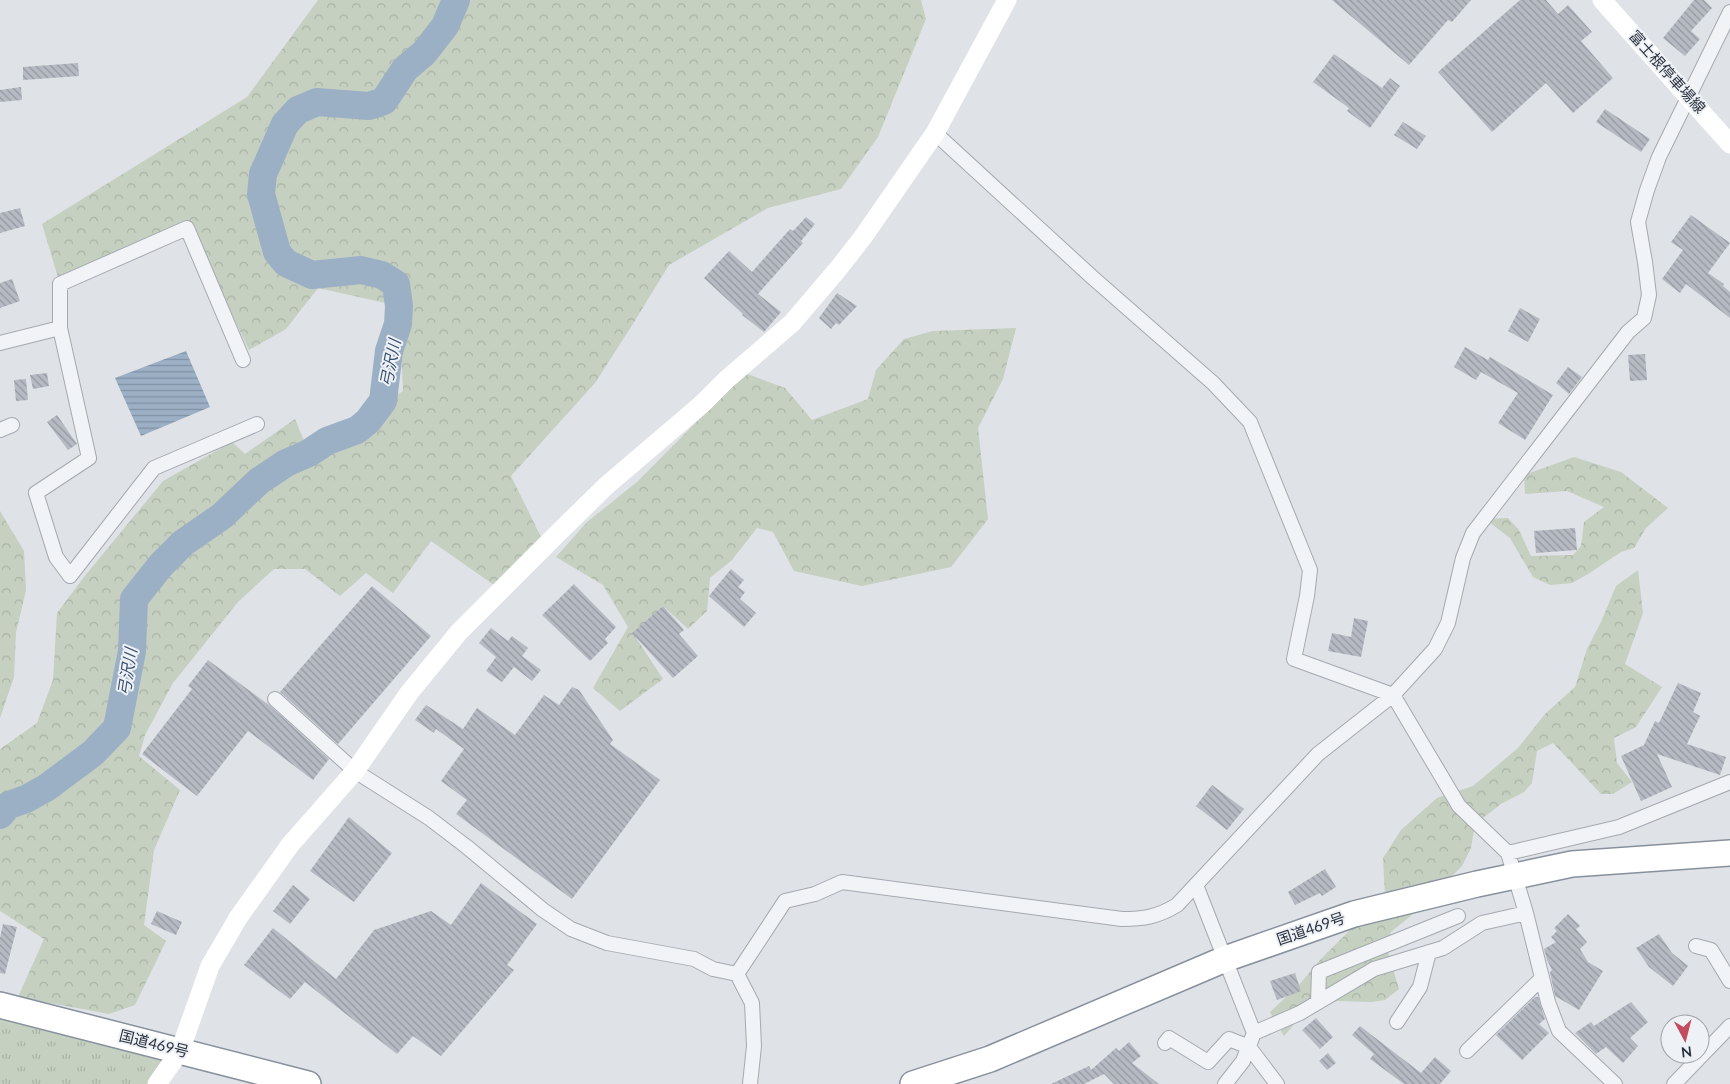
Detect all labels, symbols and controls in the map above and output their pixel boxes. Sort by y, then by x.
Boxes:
street label: 富士根停車場線 [1626,26,1710,116]
water label: 弓沢川 [376,336,404,388]
water label: 弓沢川 [113,645,140,697]
street label: 国道469号 [1274,908,1347,948]
north arrow [1660,1014,1710,1064]
street label: 国道469号 [118,1026,191,1060]
text: N [1680,1043,1693,1061]

